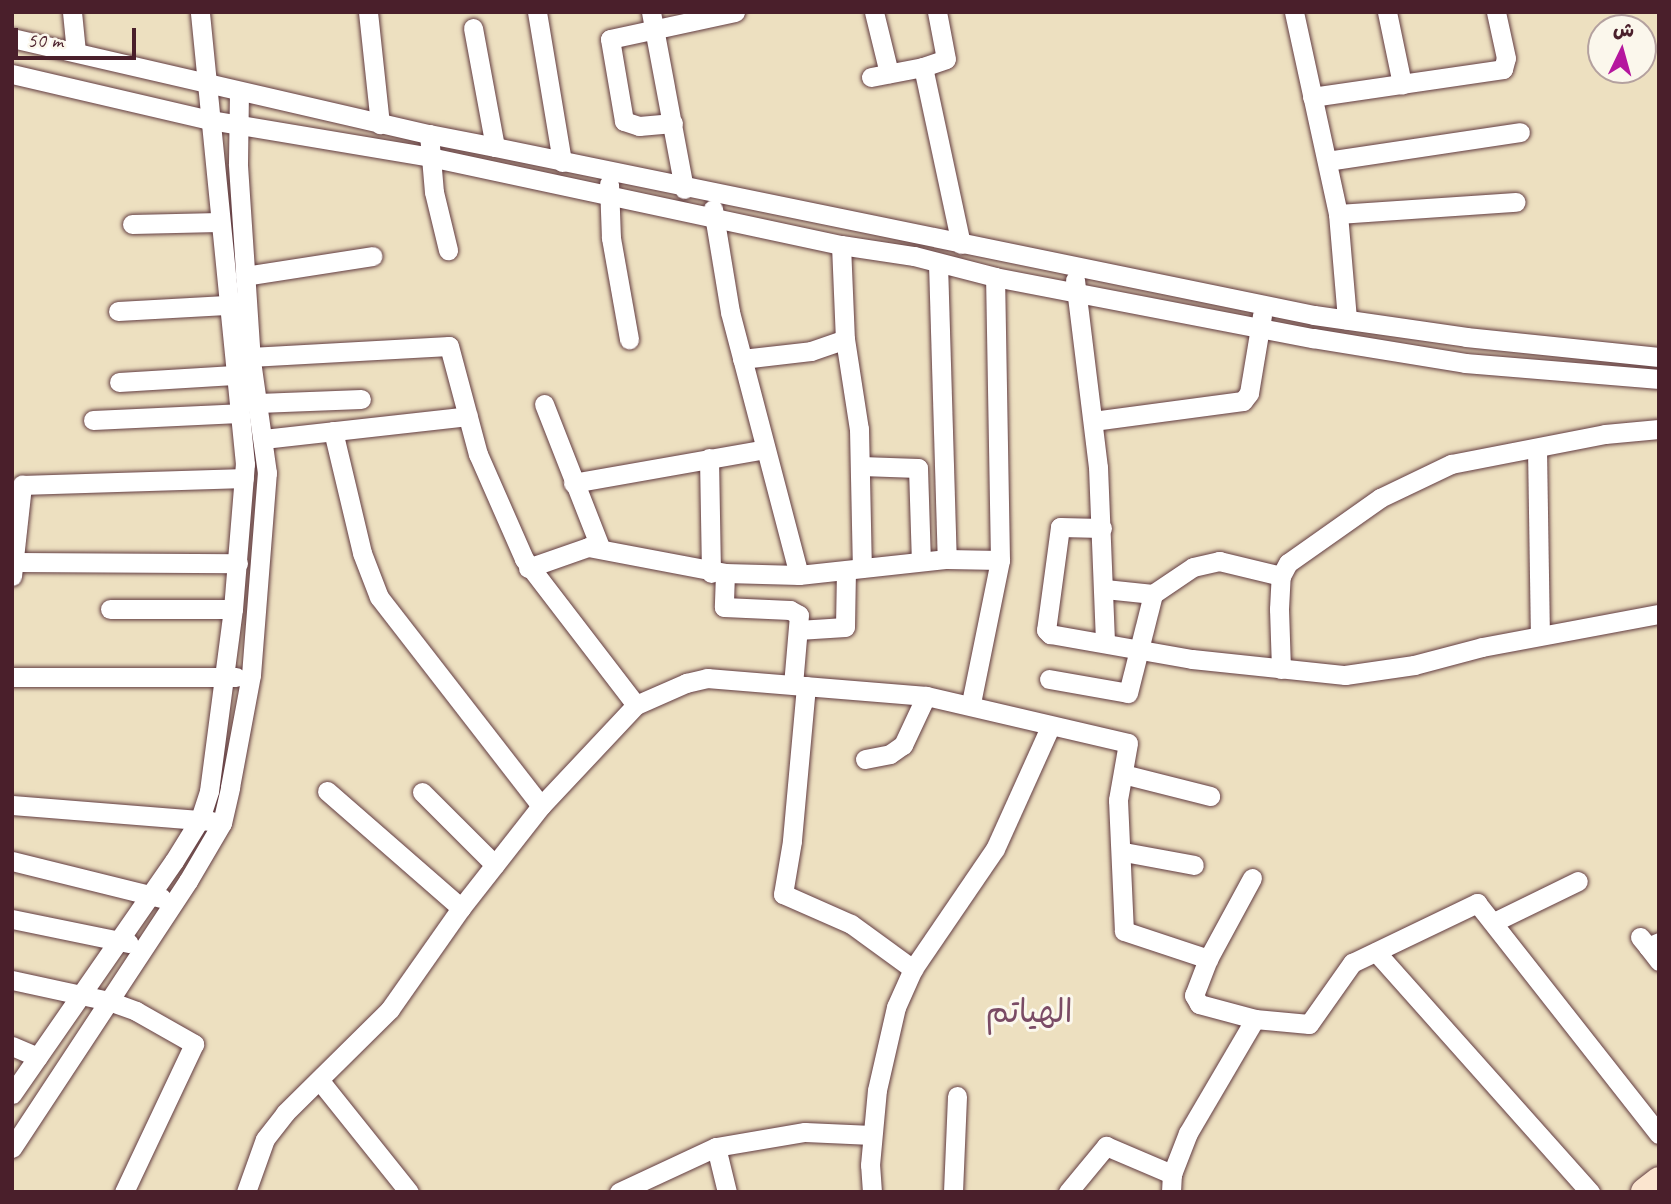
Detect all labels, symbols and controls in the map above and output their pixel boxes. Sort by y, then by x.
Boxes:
scale bar [18,14,140,58]
north arrow [1587,14,1657,84]
text: ش [1612,17,1635,43]
text: 50 m [27,27,63,53]
district label: الهياتم [985,993,1073,1031]

